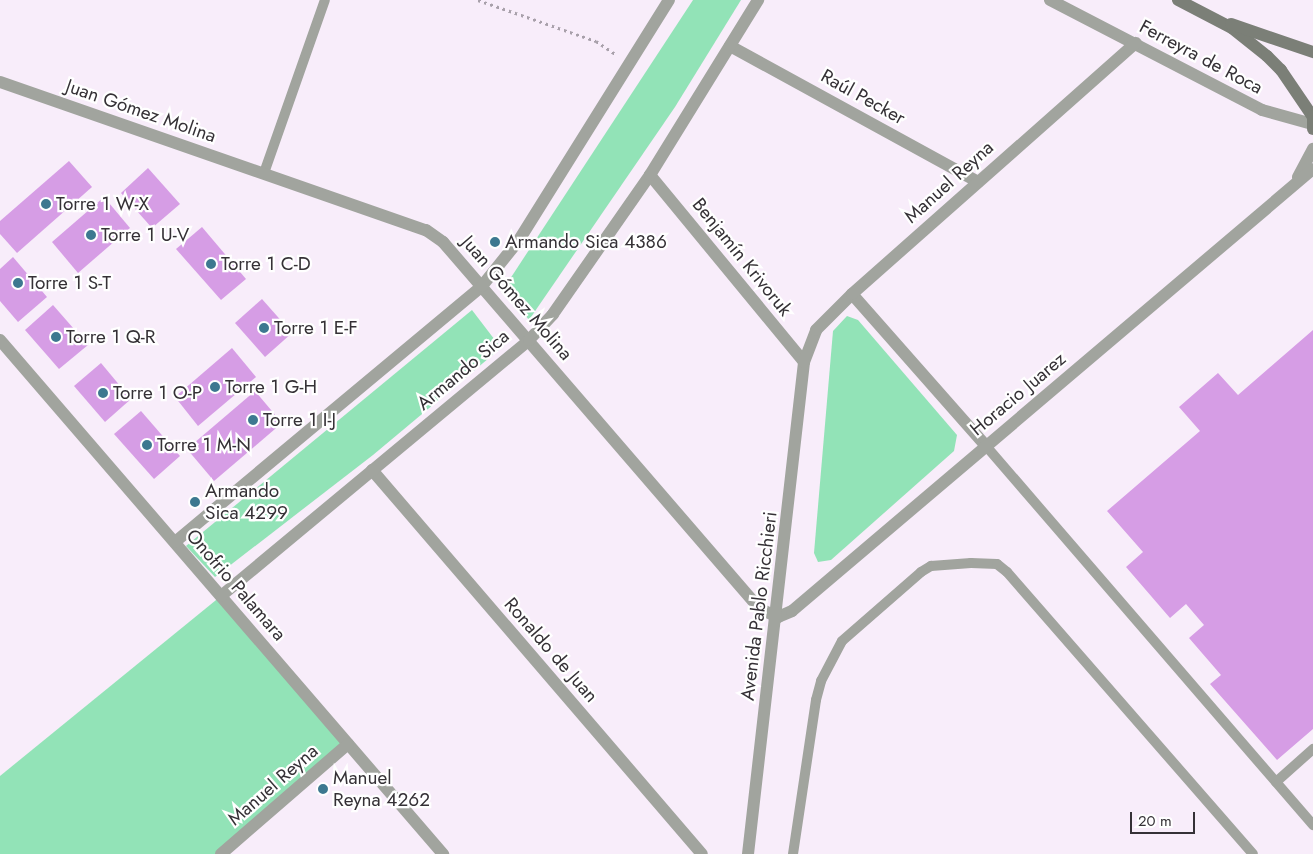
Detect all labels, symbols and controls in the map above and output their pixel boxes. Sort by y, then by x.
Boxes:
street label: Ferreyra de Roca [1136,15,1266,99]
street label: Raúl Pecker [817,65,909,129]
street label: Juan Gómez Molina [63,75,219,147]
street label: Manuel Reyna [900,136,998,228]
place label: Torre 1 W-X [56,193,149,215]
street label: Benjamín Krivoruk [687,193,797,321]
marker: Torre 1 W-X [40,198,52,210]
place label: Torre 1 U-V [101,224,189,246]
marker: Torre 1 U-V [85,229,97,241]
street label: Juan Gómez Molina [457,231,577,365]
place label: Armando Sica 4386 [505,231,667,253]
marker: Armando Sica 4386 [489,236,501,248]
place label: Torre 1 C-D [221,253,311,275]
marker: Torre 1 C-D [205,258,217,270]
place label: Torre 1 S-T [28,272,111,294]
marker: Torre 1 S-T [12,277,24,289]
place label: Torre 1 E-F [274,317,358,339]
marker: Torre 1 E-F [258,322,270,334]
street label: Armando Sica [412,325,514,415]
place label: Torre 1 Q-R [66,326,155,348]
marker: Torre 1 Q-R [50,331,62,343]
street label: Horacio Juarez [966,347,1070,441]
place label: Torre 1 G-H [225,376,317,398]
marker: Torre 1 G-H [209,381,221,393]
place label: Torre 1 O-P [113,382,202,404]
marker: Torre 1 O-P [97,387,109,399]
place label: Torre 1 I-J [263,409,336,431]
marker: Torre 1 I-J [247,414,259,426]
place label: Torre 1 M-N [157,434,251,456]
marker: Torre 1 M-N [141,439,153,451]
place label: Armando Sica 4299 [205,480,288,524]
marker: Armando Sica 4299 [189,496,201,508]
street label: Avenida Pablo Ricchieri [736,510,782,702]
street label: Onofrio Palamara [181,525,291,645]
street label: Ronaldo de Juan [499,593,603,707]
street label: Manuel Reyna [223,740,323,830]
place label: Manuel Reyna 4262 [333,767,430,811]
marker: Manuel Reyna 4262 [317,783,329,795]
scale bar [1133,802,1198,834]
text: 20 m [1138,810,1172,832]

